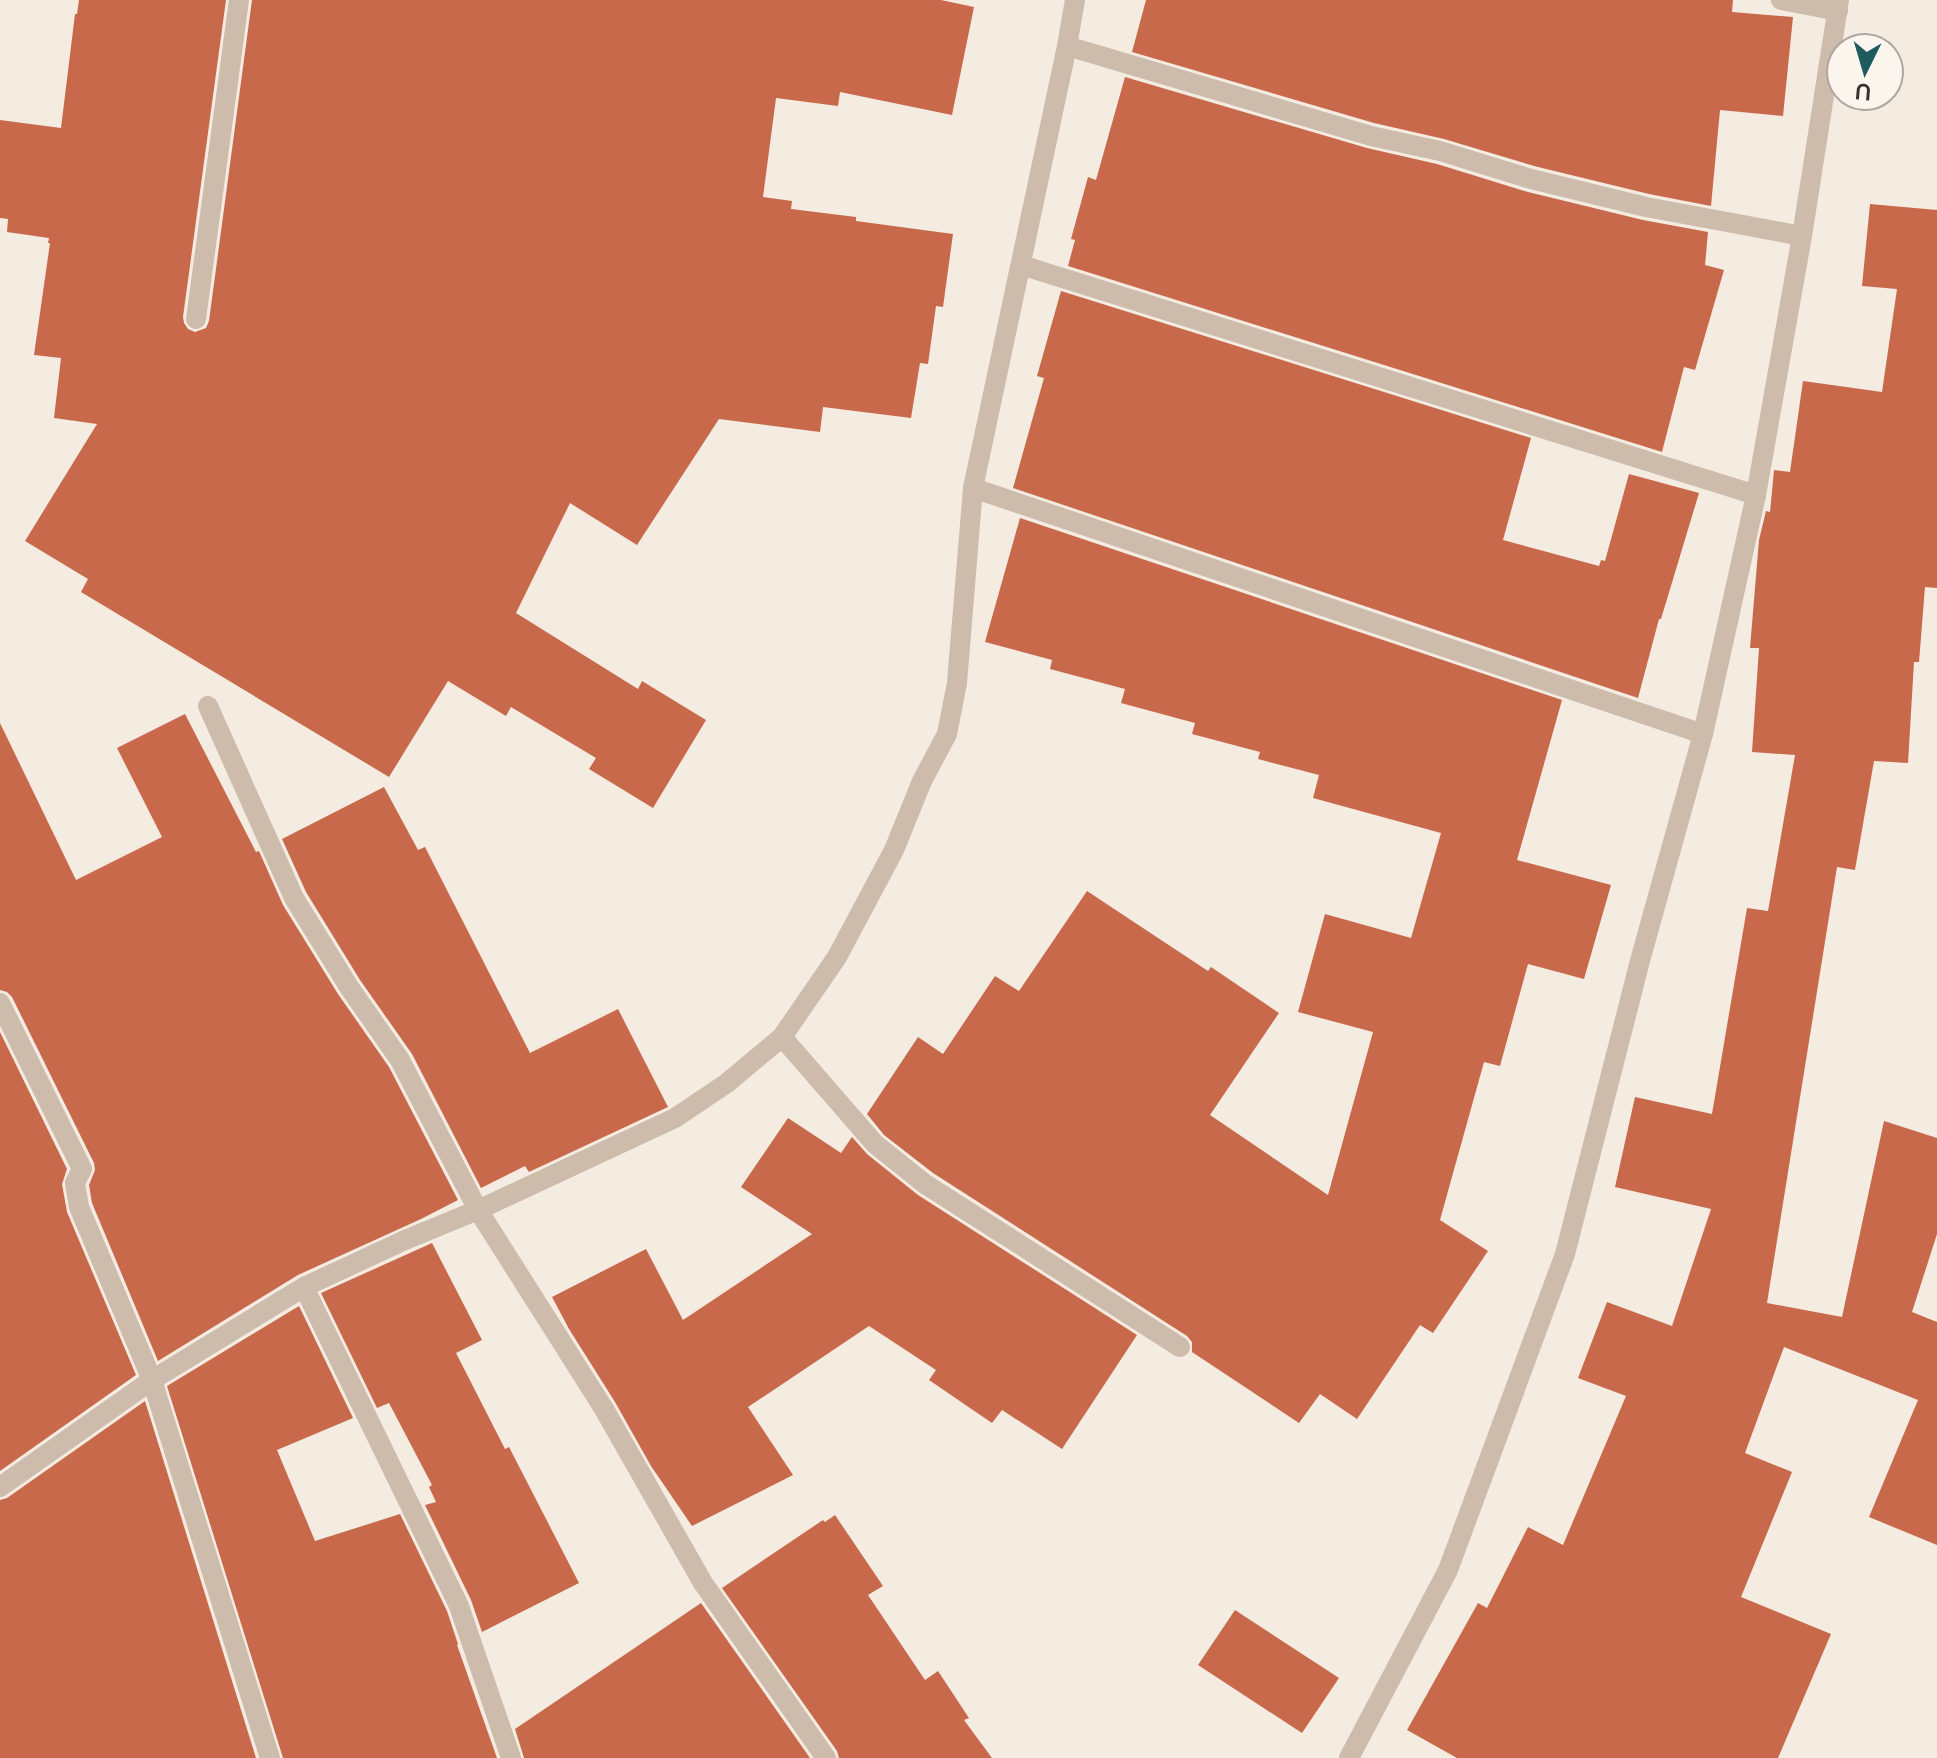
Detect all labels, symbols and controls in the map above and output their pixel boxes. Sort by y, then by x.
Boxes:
north arrow [1825,32,1905,112]
text: U [1854,78,1873,107]

